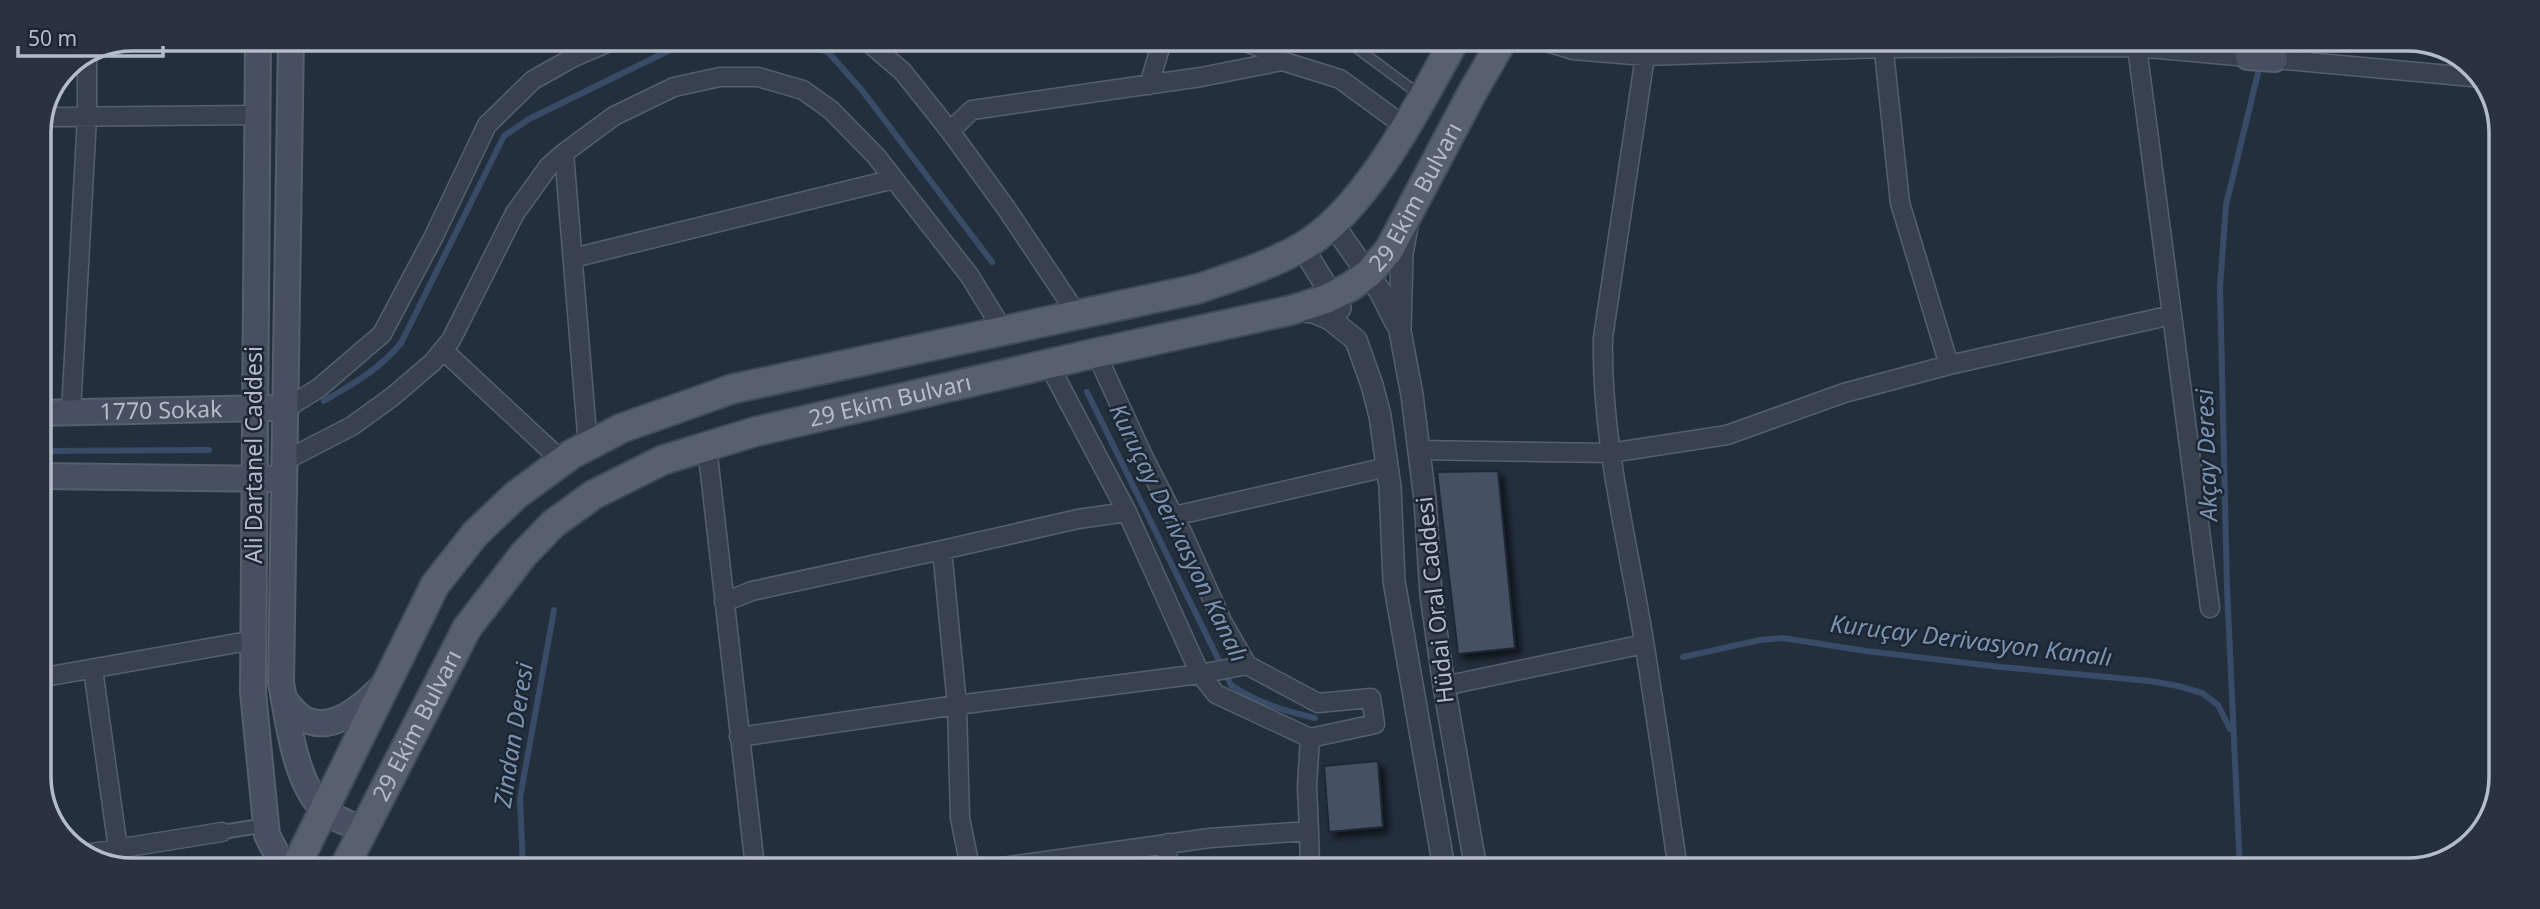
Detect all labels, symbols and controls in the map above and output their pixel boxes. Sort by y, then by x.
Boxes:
scale bar [18,14,163,58]
text: 50 m [28,24,77,52]
street label: 29 Ekim Bulvarı [1361,116,1469,278]
street label: Ali Dartanel Caddesi [237,346,269,564]
street label: 29 Ekim Bulvarı [805,365,974,434]
water label: Akçay Deresi [2187,387,2224,524]
street label: 1770 Sokak [99,392,223,427]
water label: Kuruçay Derivasyon Kanalı [1102,398,1256,667]
street label: Hüdai Oral Caddesi [1407,495,1461,705]
water label: Kuruçay Derivasyon Kanalı [1828,606,2114,673]
street label: 29 Ekim Bulvarı [364,644,468,806]
water label: Zindan Deresi [485,659,540,810]

